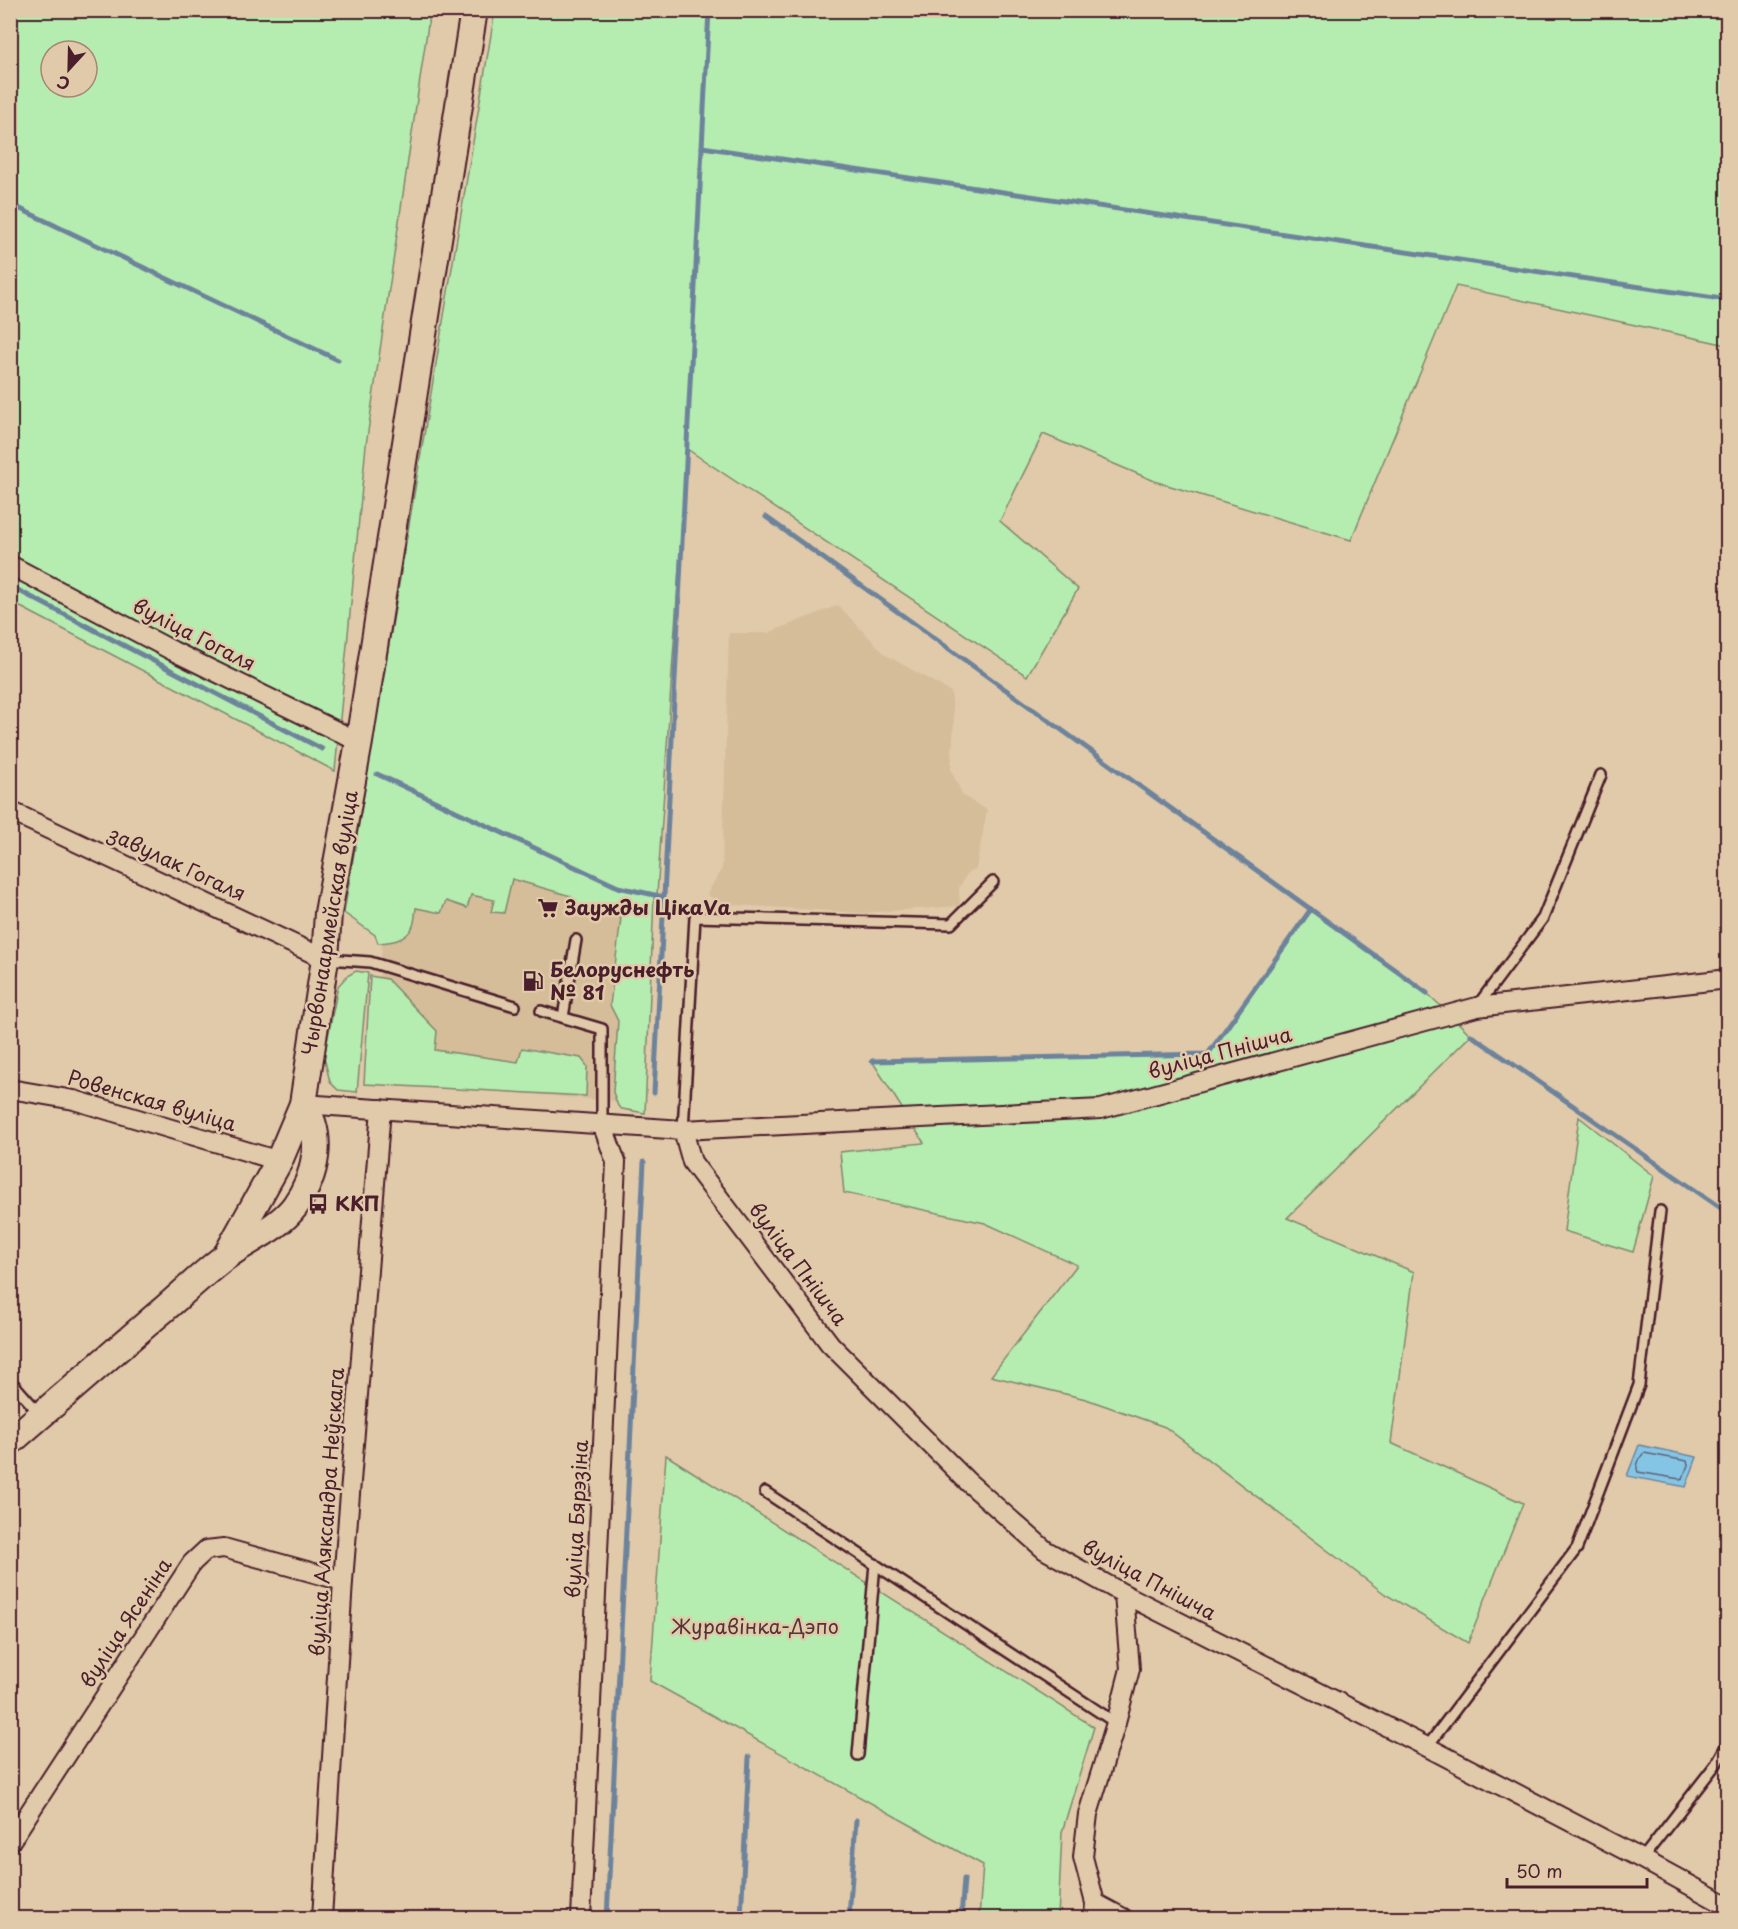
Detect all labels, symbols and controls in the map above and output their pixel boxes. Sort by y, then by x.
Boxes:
north arrow [39,39,99,99]
text: С [53,70,73,97]
street label: вуліца Гогаля [128,590,261,678]
street label: Чырвонаармейская вуліца [293,787,365,1058]
street label: завулак Гогаля [103,818,251,908]
place label: Заужды ЦікаVа [564,892,732,922]
supermarket icon: Заужды ЦікаVа [536,896,560,920]
place label: Белоруснефть № 81 [550,954,695,1007]
fuel station icon: Белоруснефть № 81 [521,969,545,993]
street label: вуліца Пнішча [1144,1018,1295,1086]
street label: Ровенская вуліца [65,1062,241,1139]
place label: ККП [335,1188,380,1218]
bus stop icon: ККП [306,1192,330,1216]
street label: вуліца Пнішча [742,1195,856,1332]
street label: вуліца Аляксандра Неўскага [301,1366,351,1657]
street label: вуліца Бярэзіна [557,1439,595,1599]
street label: вуліца Пнішча [1077,1531,1222,1627]
street label: вуліца Ясеніна [72,1551,179,1693]
park label: Журавінка-Дэпо [671,1611,839,1641]
scale bar [1507,1851,1646,1889]
text: 50 m [1516,1857,1563,1884]

